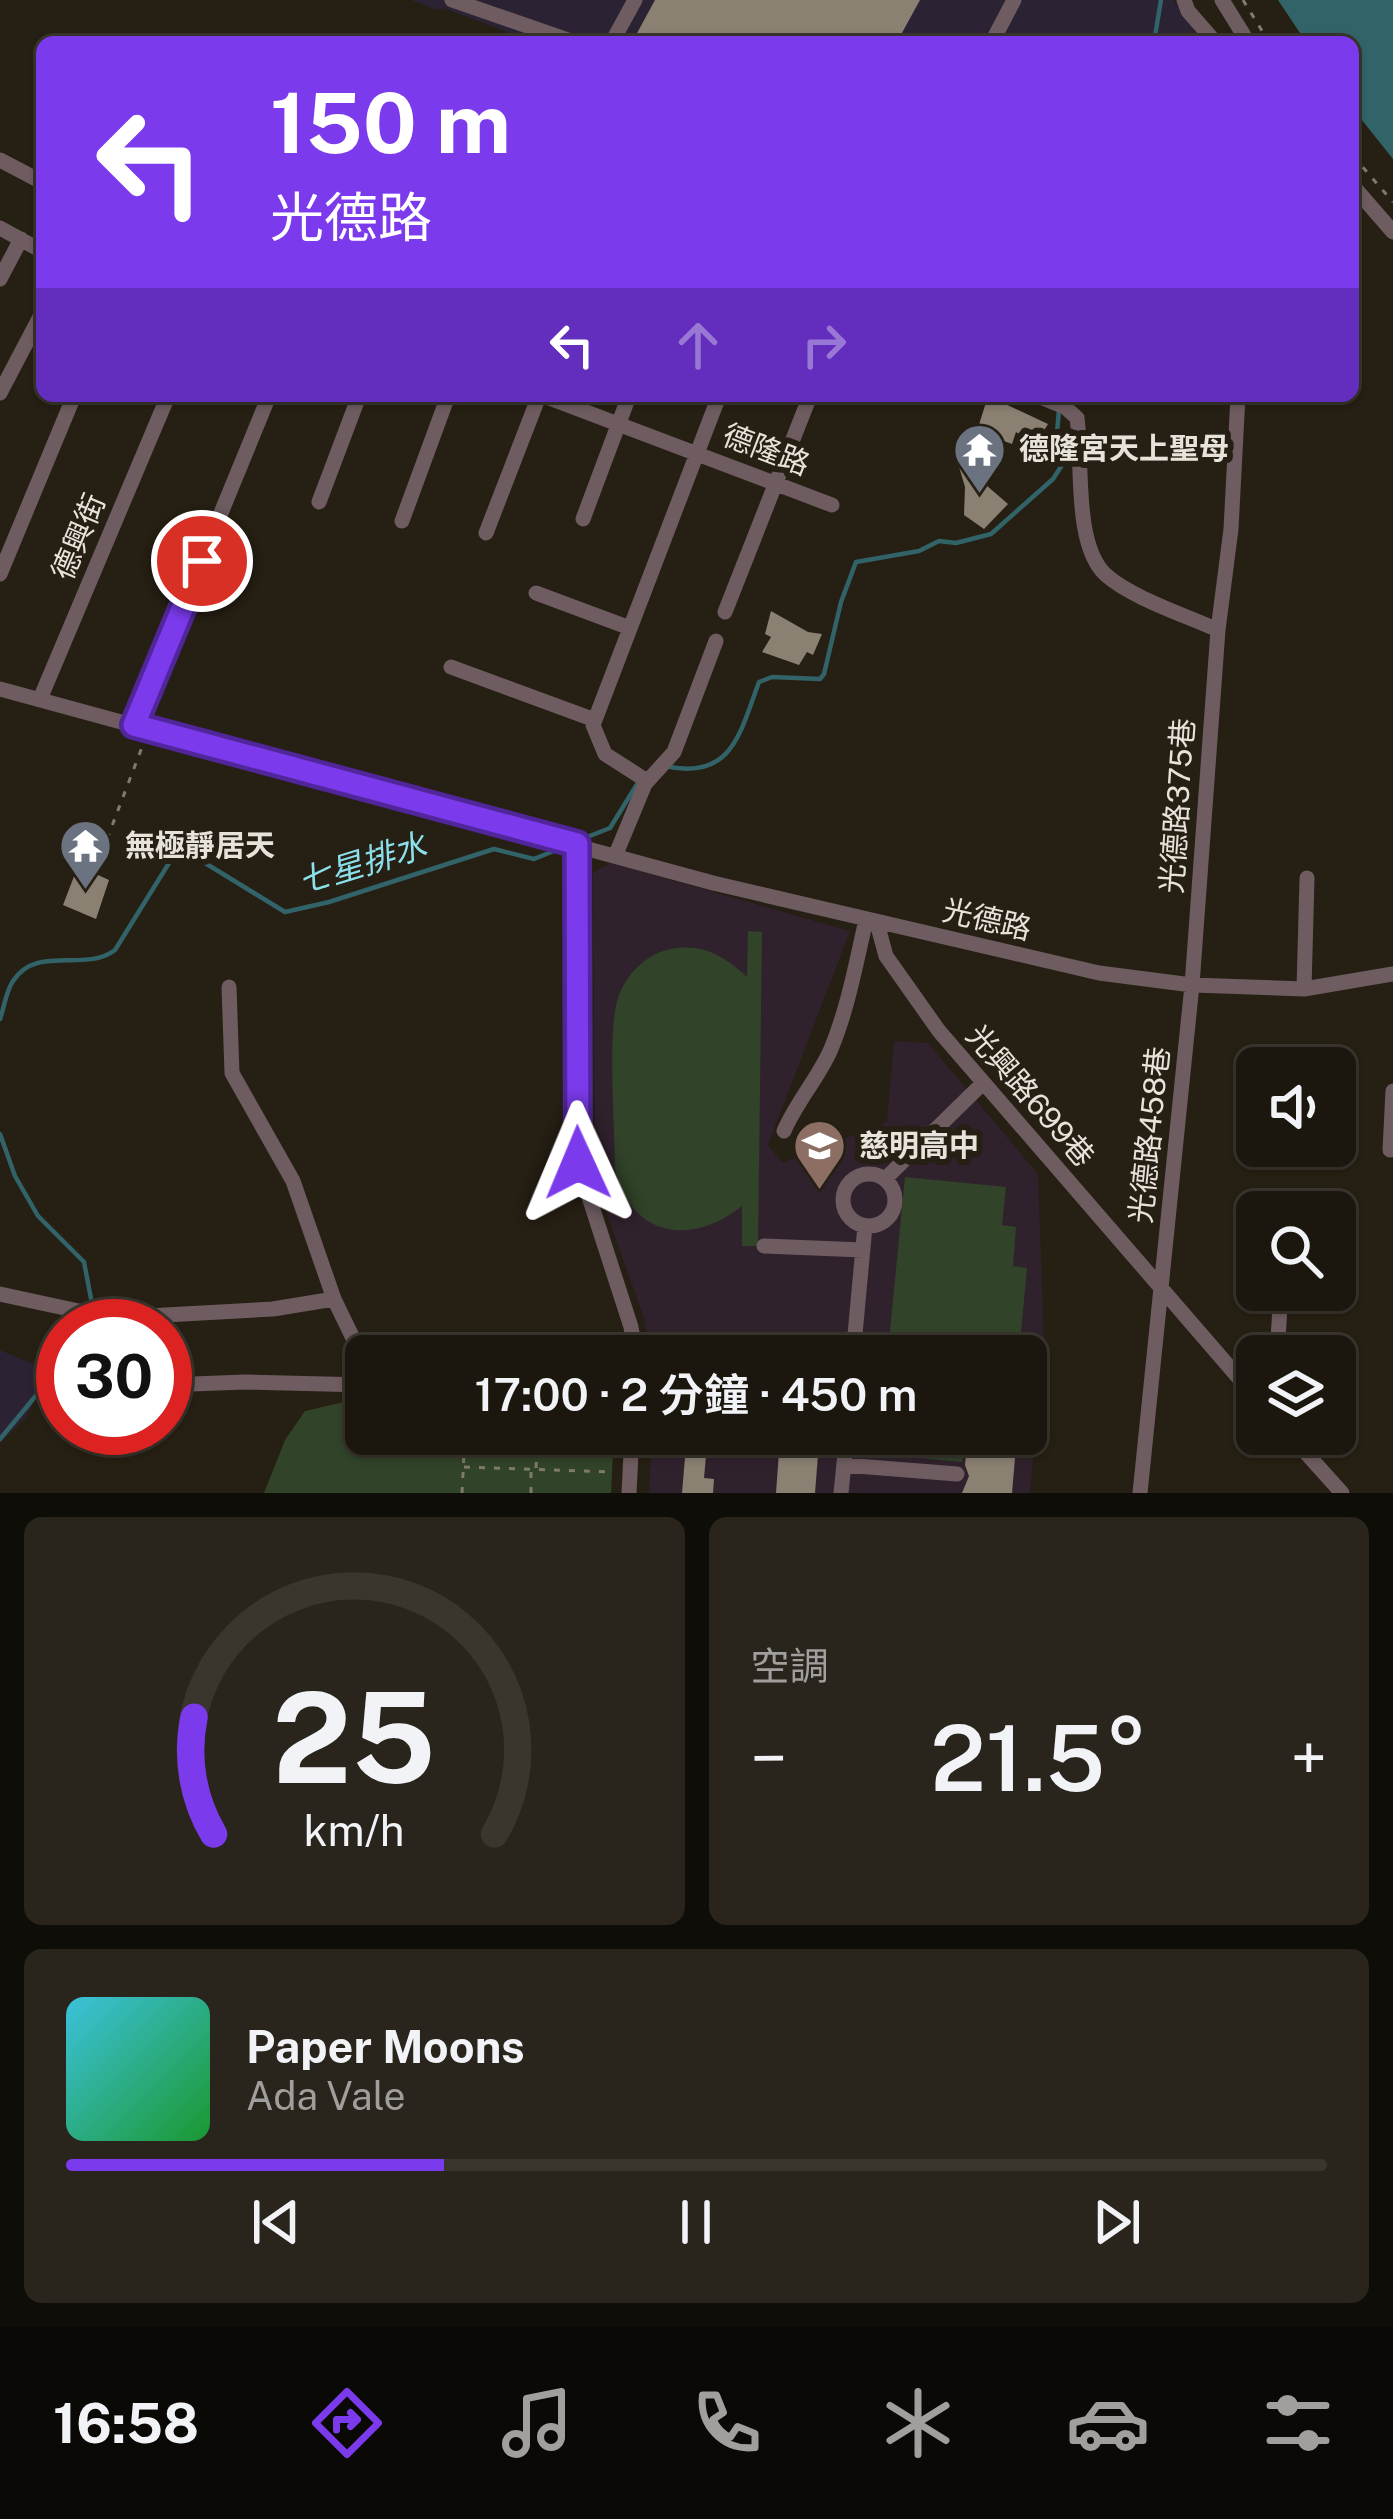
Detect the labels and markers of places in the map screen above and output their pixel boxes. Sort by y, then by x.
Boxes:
temple icon: 德隆宮天上聖母 [952,421,1008,495]
place label: 德隆宮天上聖母 [1019,430,1229,466]
pin [151,510,253,612]
temple icon: 無極靜居天 [58,818,114,892]
place label: 無極靜居天 [125,827,275,863]
school or university icon: 慈明高中 [792,1118,848,1192]
place label: 慈明高中 [859,1127,979,1163]

